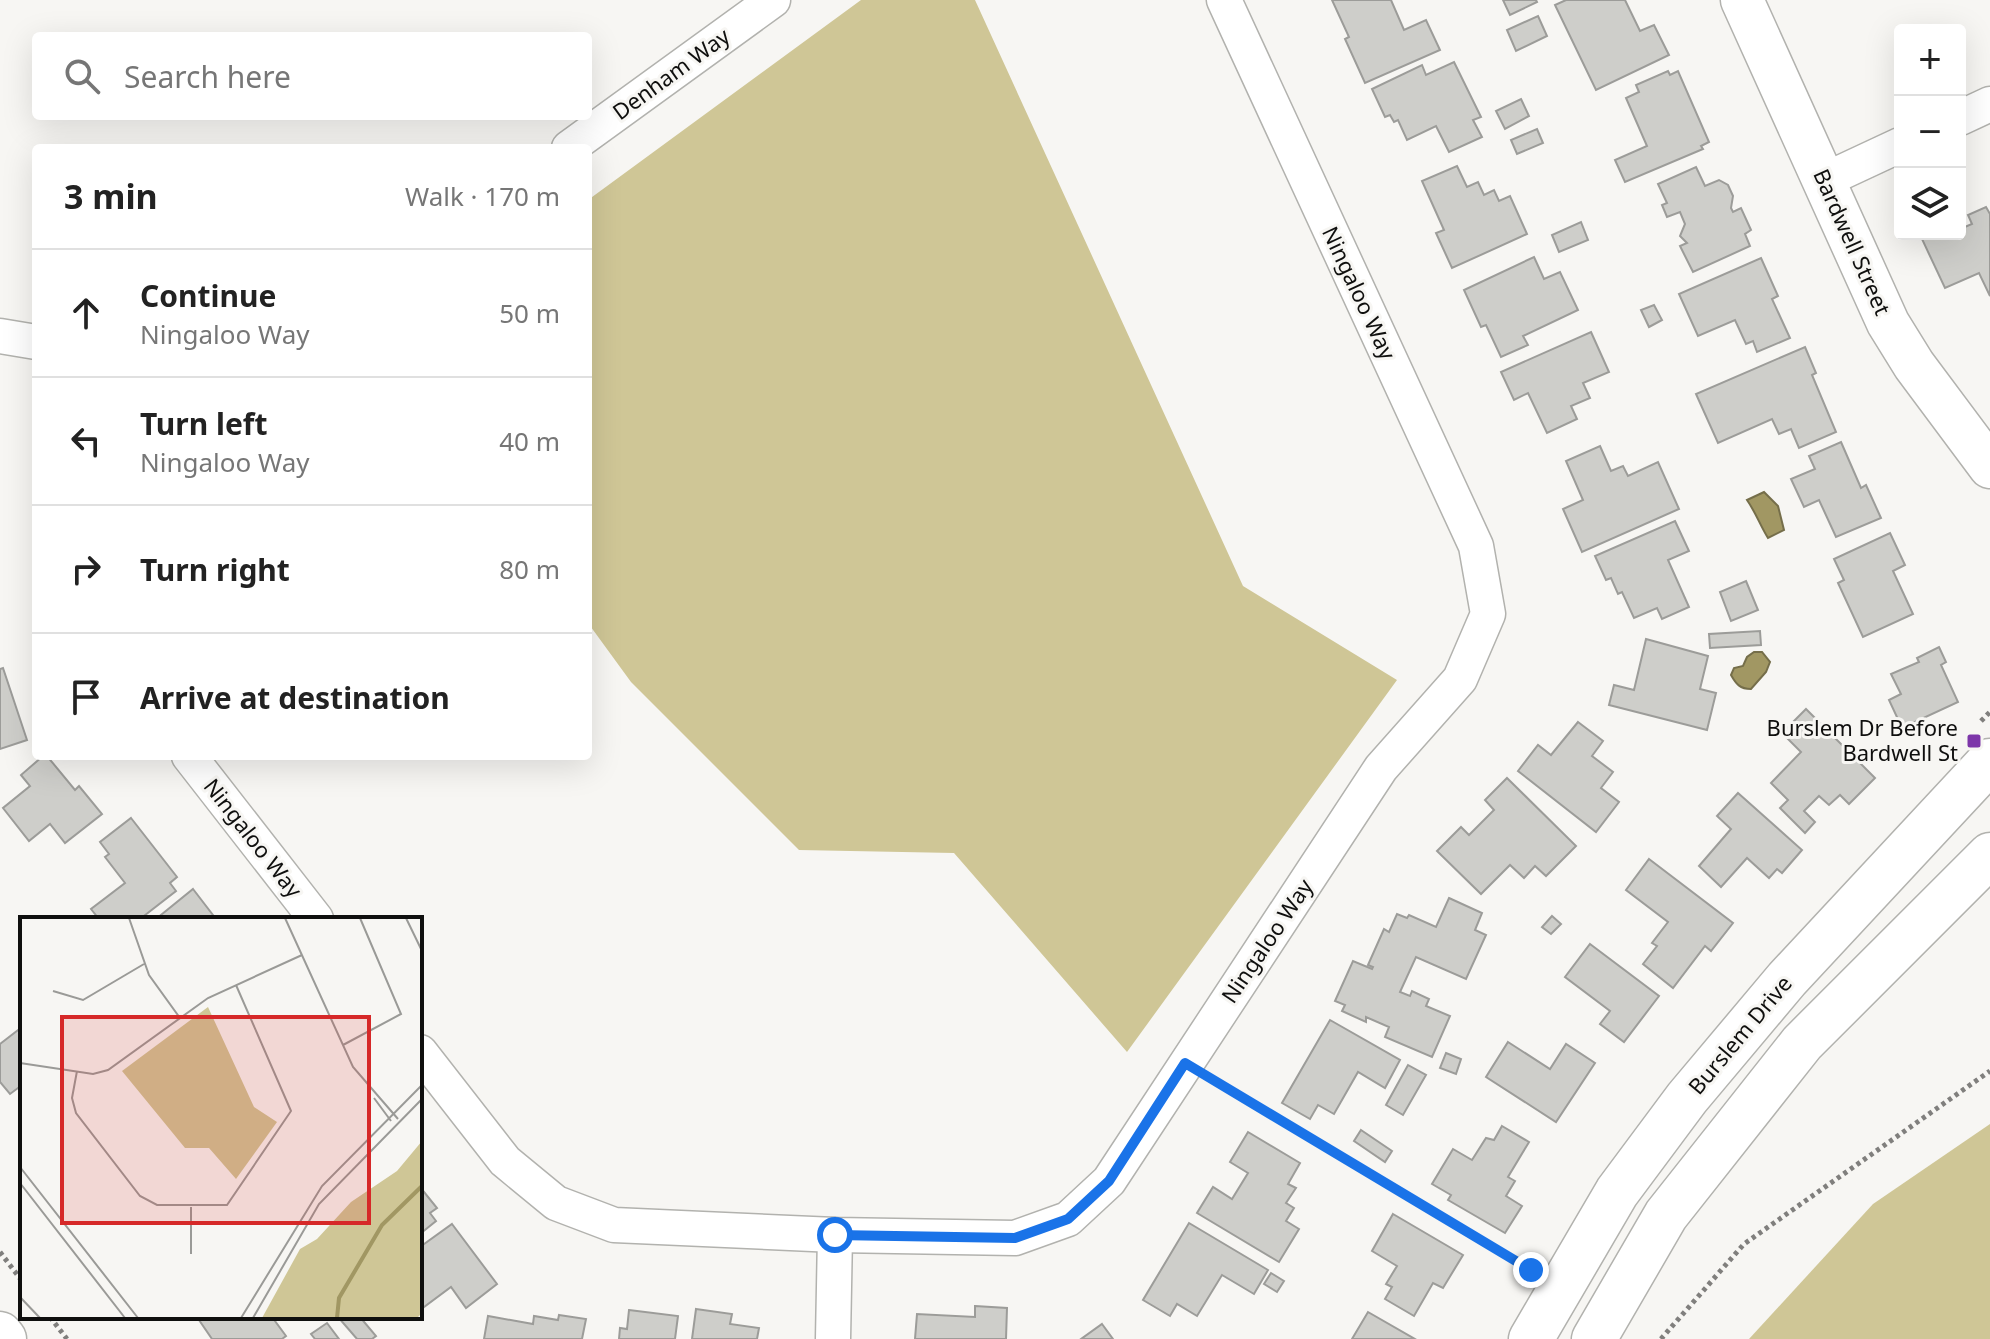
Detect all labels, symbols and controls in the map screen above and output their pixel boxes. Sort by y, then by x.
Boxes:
street label: Denham Way [606,20,736,126]
map controls [1894,24,1966,240]
button: + [1894,24,1966,96]
search box [32,32,592,120]
icon: search [60,54,104,98]
text: Search here [124,56,291,97]
button: − [1894,96,1966,168]
street label: Bardwell Street [1807,164,1899,319]
button: layers [1894,168,1966,240]
text: 3 min [64,173,158,219]
text: Walk · 170 m [405,178,560,214]
street label: Ningaloo Way [1316,221,1404,365]
text: Continue [140,275,276,316]
icon: ahead [64,291,108,335]
text: 50 m [499,295,560,331]
text: Ningaloo Way [140,316,310,352]
text: Turn left [140,403,268,444]
icon: left [64,419,108,463]
text: 40 m [499,423,560,459]
text: Ningaloo Way [140,444,310,480]
icon: right [64,547,108,591]
text: Turn right [140,549,290,590]
text: 80 m [499,551,560,587]
icon: arrive [64,675,108,719]
text: Arrive at destination [140,677,450,718]
place label: Burslem Dr Before Bardwell St [1767,712,1958,767]
marker: Burslem Dr Before Bardwell St [1965,732,1983,750]
street label: Ningaloo Way [198,772,310,904]
street label: Ningaloo Way [1214,872,1319,1008]
inset map [20,917,422,1319]
street label: Burslem Drive [1681,969,1798,1100]
route start [817,1217,853,1253]
route end [1513,1252,1549,1288]

